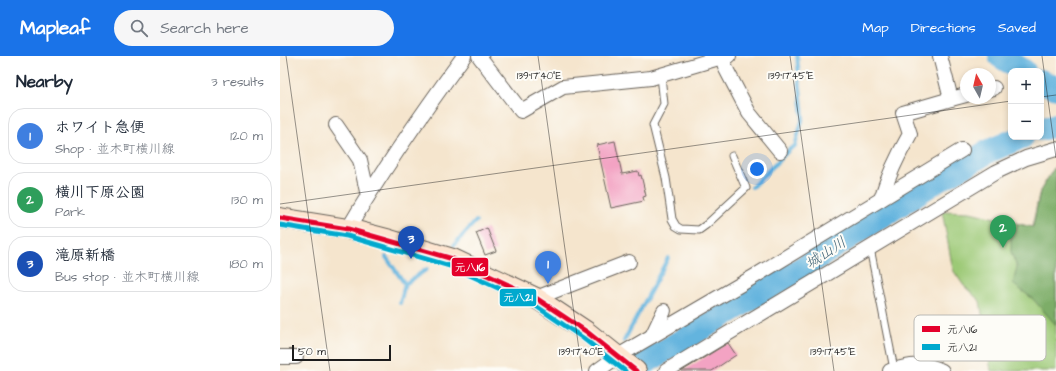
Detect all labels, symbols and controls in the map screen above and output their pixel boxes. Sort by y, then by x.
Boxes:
search box [114,10,394,46]
text: Mapleaf [20,15,90,42]
icon: search [128,17,150,39]
text: Search here [160,18,249,39]
text: Map [862,18,889,38]
text: Directions [911,18,976,38]
text: Saved [998,18,1036,38]
north arrow [960,68,996,104]
map controls [1008,68,1044,140]
button: + [1008,68,1044,104]
text: 139°17'40"E [517,69,561,83]
text: 139°17'45"E [768,69,814,83]
text: Nearby [16,70,73,94]
text: 3 results [211,73,264,91]
button: − [1008,104,1044,140]
text: ホワイト急便 [55,117,145,138]
text: 1 [29,127,31,145]
text: 120 m [230,127,263,145]
text: Shop · 並木町横川線 [55,140,175,158]
your location [747,159,767,179]
text: 横川下原公園 [55,182,145,203]
text: 2 [26,191,34,209]
text: 130 m [231,191,263,209]
text: Park [55,203,85,221]
pin: 2 [990,215,1016,248]
pin: 3 [398,226,424,259]
water label: 城山川 [801,232,851,274]
text: 滝原新橋 [55,245,115,266]
pin: 1 [535,251,561,284]
text: 3 [27,255,33,273]
text: 180 m [229,255,263,273]
line badge: 元八16 [451,257,489,277]
text: 元八16 [455,260,485,275]
text: Bus stop · 並木町横川線 [55,268,199,286]
line badge: 元八21 [499,288,537,307]
text: 元八21 [503,290,533,305]
legend [914,315,1046,361]
text: 元八16 [947,322,977,337]
text: 元八21 [947,340,977,355]
scale bar [292,343,391,362]
text: 50 m [298,344,326,359]
text: 139°17'40"E [559,345,603,359]
text: 139°17'45"E [810,345,856,359]

